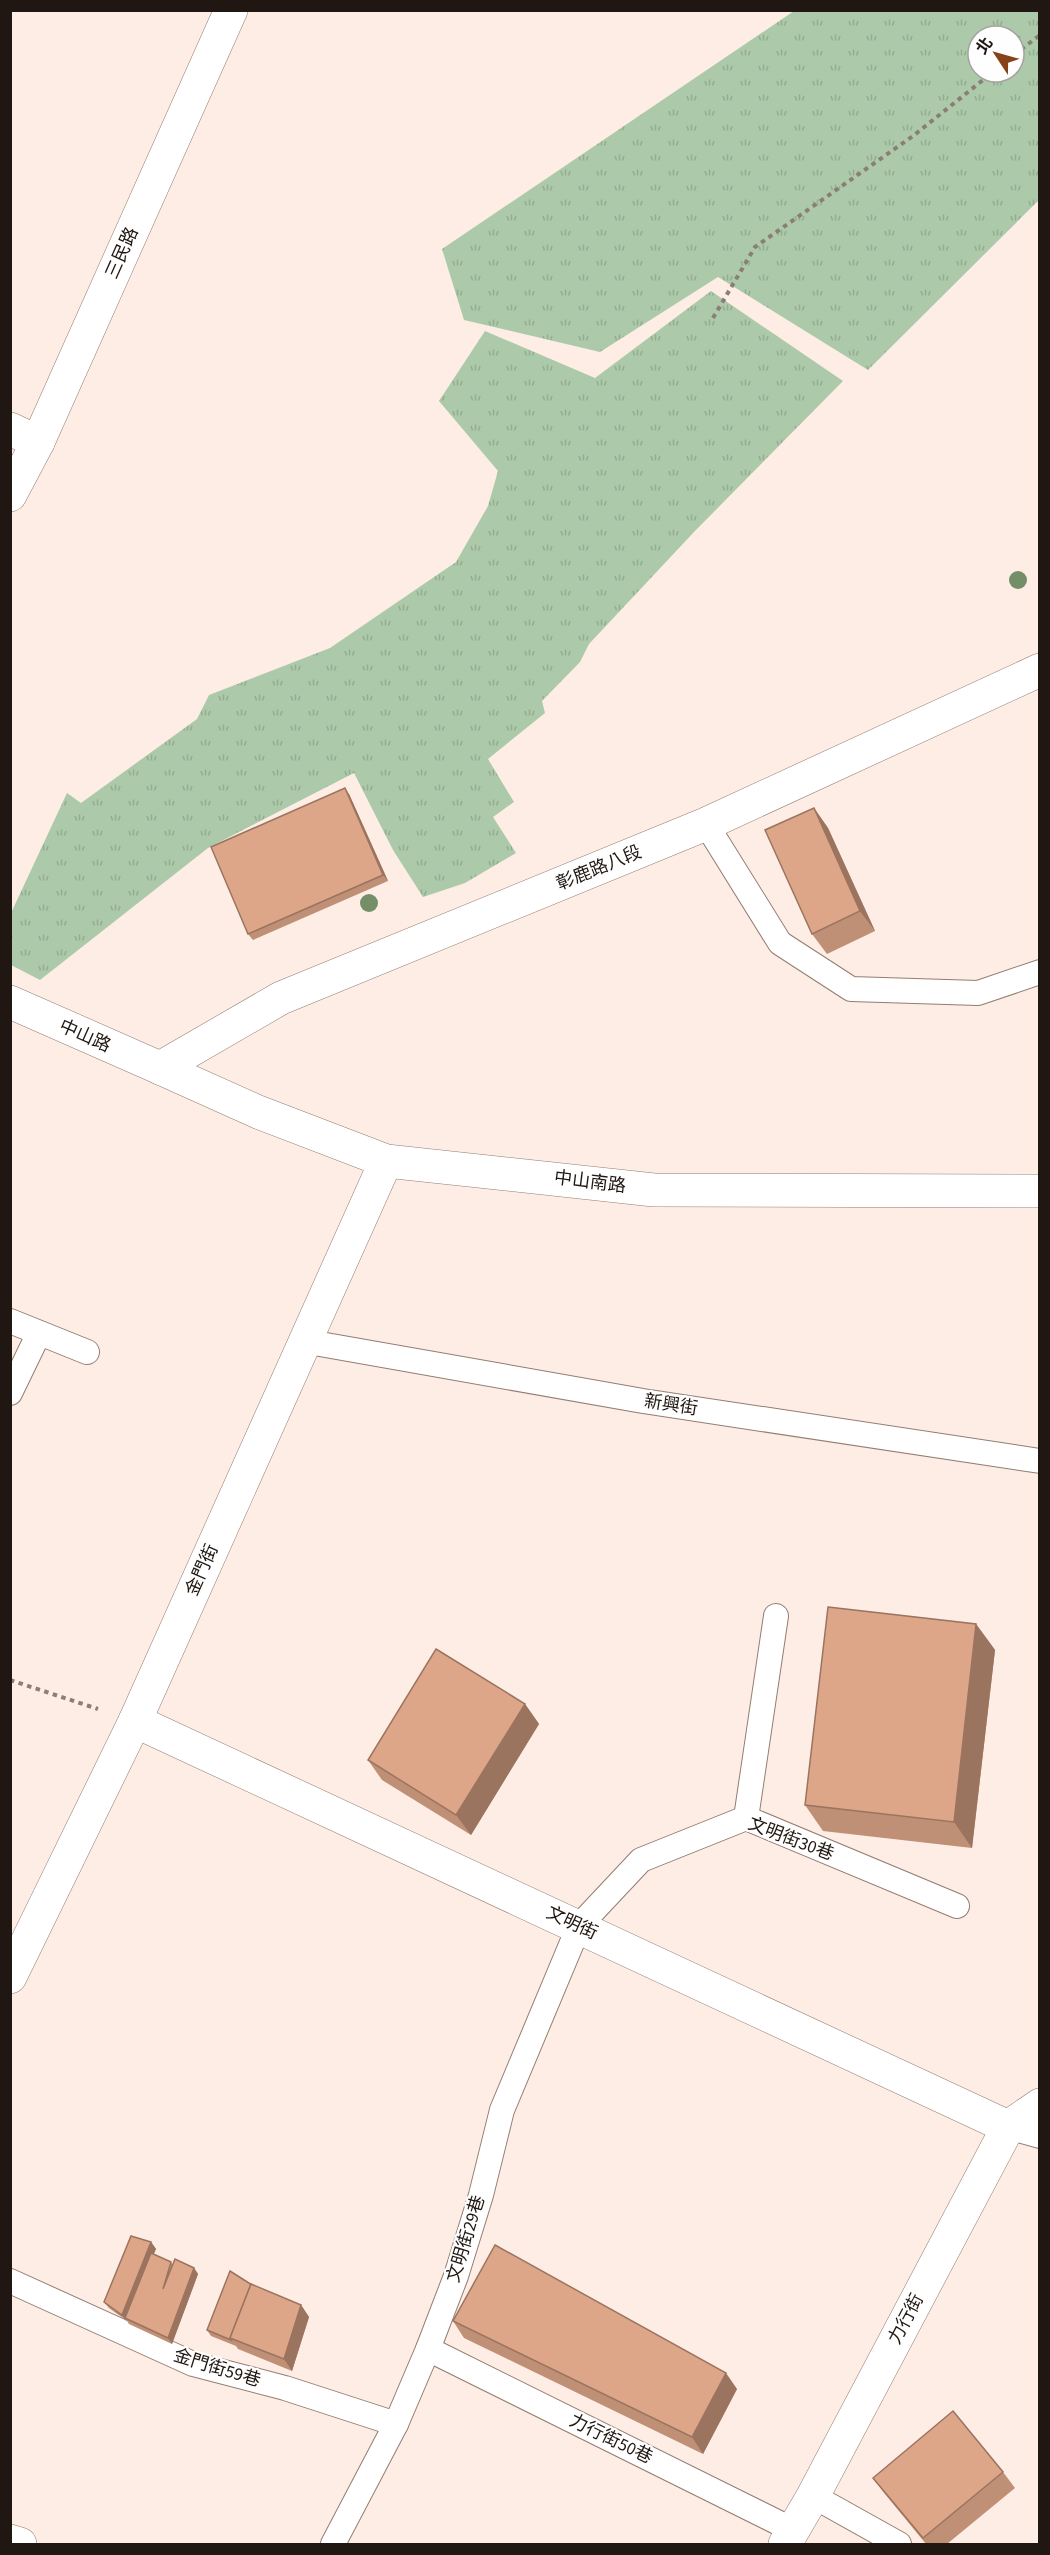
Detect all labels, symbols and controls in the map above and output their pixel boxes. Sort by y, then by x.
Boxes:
north arrow [966,24,1026,84]
text: 北 [971,33,998,59]
street label: 三民路 [100,223,144,283]
street label: 彰鹿路八段 [553,840,645,896]
street label: 中山路 [55,1014,115,1058]
street label: 中山南路 [553,1165,627,1199]
street label: 新興街 [642,1388,700,1422]
street label: 金門街 [180,1540,224,1600]
street label: 文明街30巷 [745,1811,837,1867]
street label: 文明街 [542,1900,602,1946]
street label: 文明街29巷 [441,2192,491,2286]
street label: 力行街 [882,2289,930,2349]
street label: 金門街59巷 [170,2343,264,2393]
street label: 力行街50巷 [565,2408,657,2470]

